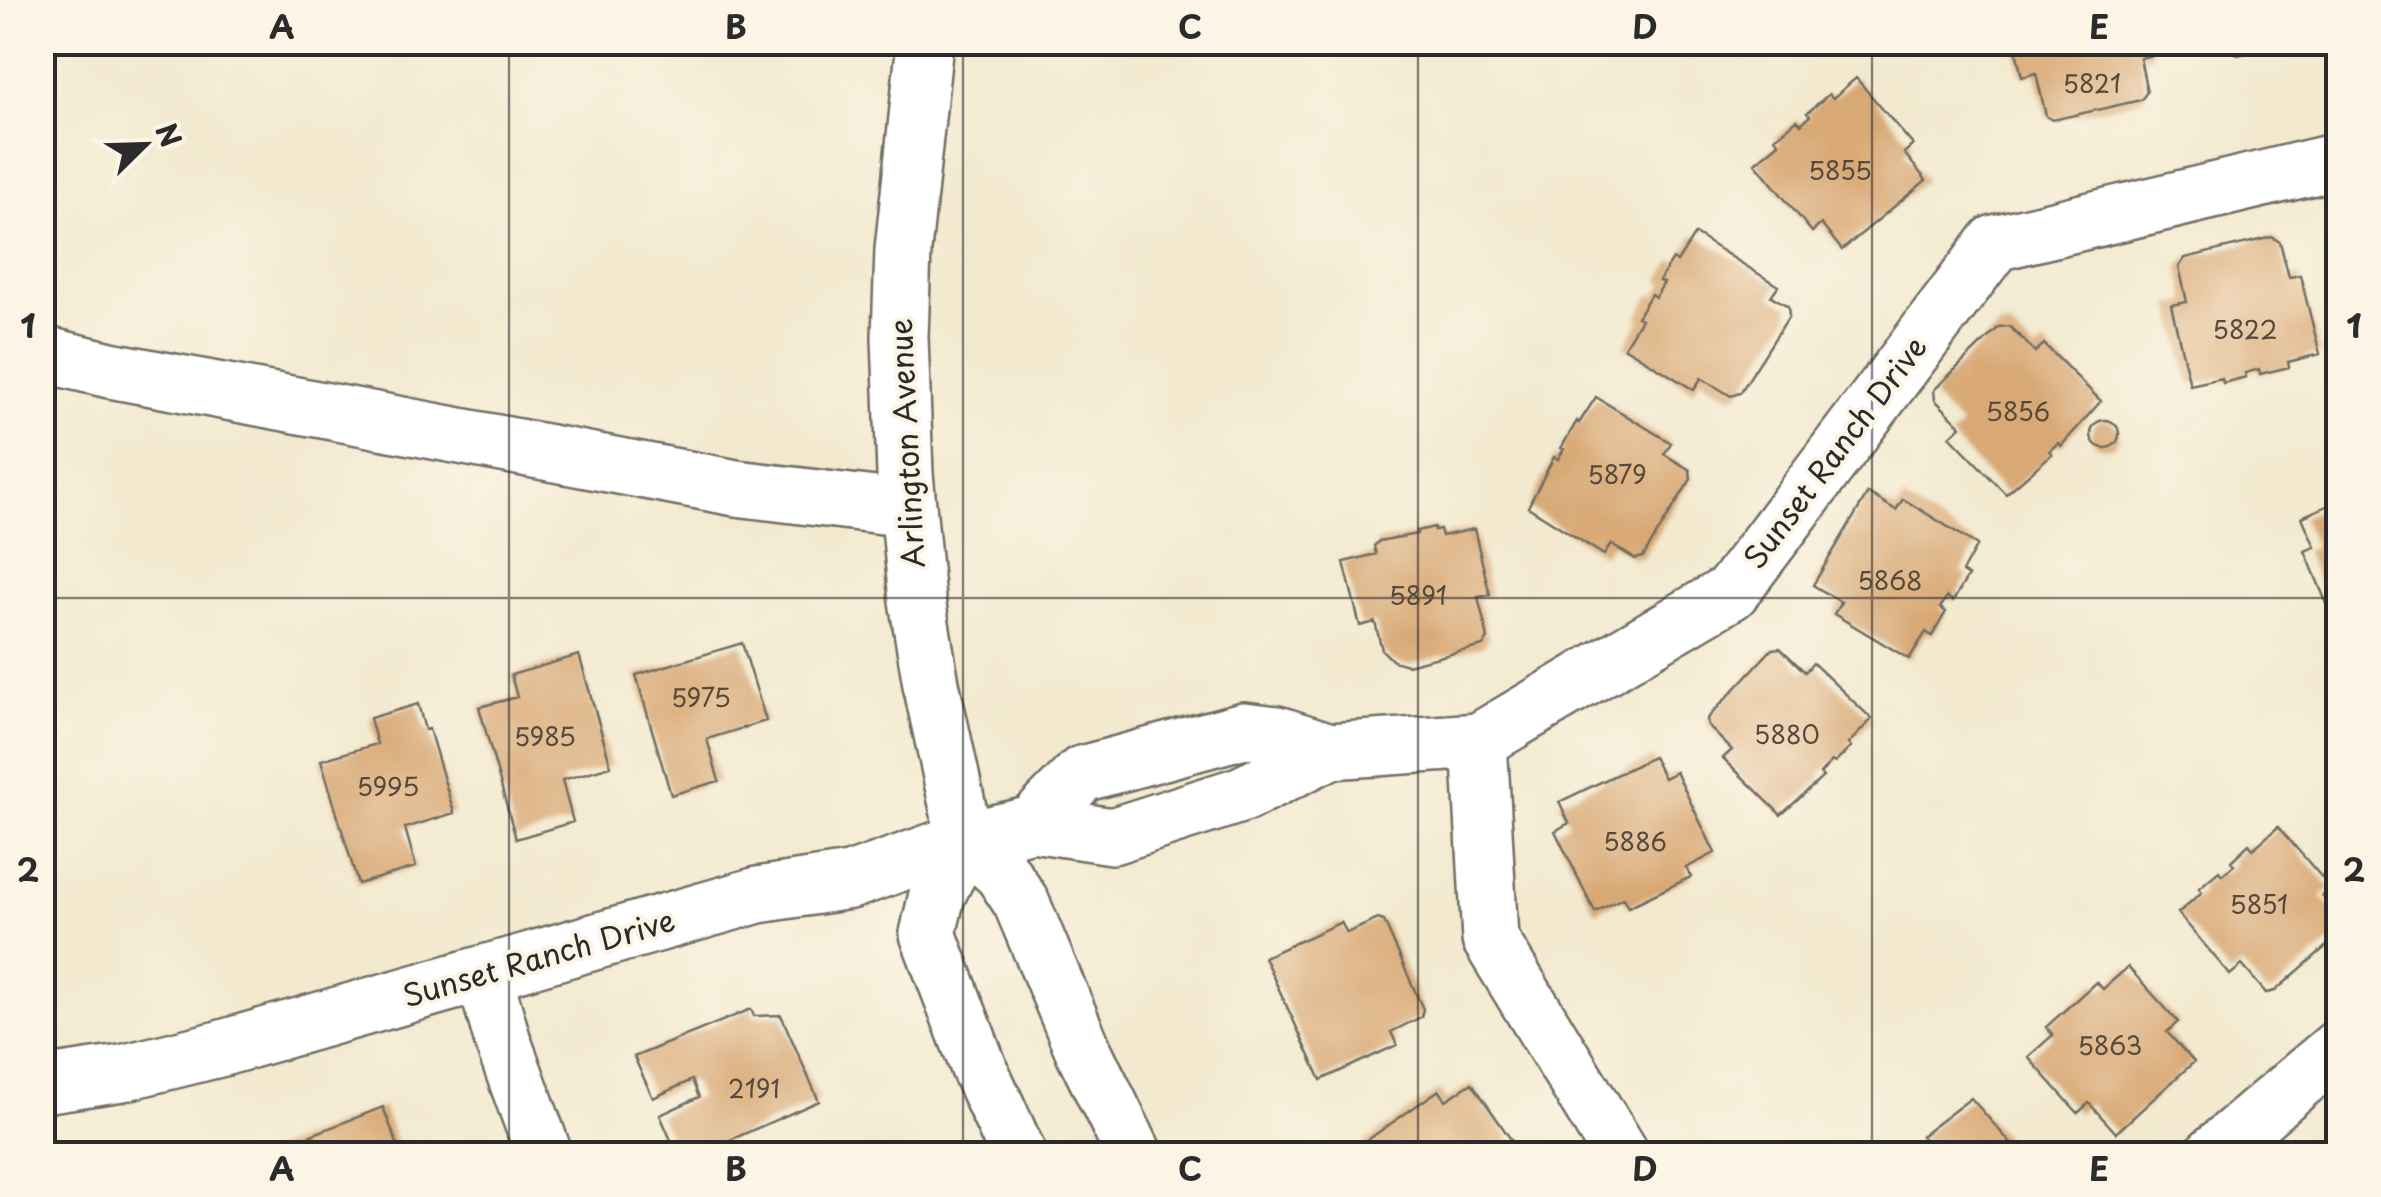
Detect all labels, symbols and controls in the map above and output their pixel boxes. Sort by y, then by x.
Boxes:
text: A [269,2,295,50]
text: B [725,2,747,50]
text: C [1178,2,1202,50]
text: D [1632,2,1658,50]
text: E [2089,2,2109,50]
house number: 5821 [2063,64,2121,102]
north arrow [95,95,195,195]
text: N [145,116,194,153]
house number: 5855 [1808,151,1872,189]
text: 1 [20,301,36,349]
text: 1 [2346,301,2362,349]
house number: 5822 [2213,310,2277,348]
street label: Arlington Avenue [877,317,935,569]
street label: Sunset Ranch Drive [1731,326,1937,577]
house number: 5856 [1986,392,2050,430]
house number: 5879 [1587,455,1647,493]
house number: 5868 [1857,561,1923,599]
house number: 5891 [1389,576,1447,614]
house number: 5975 [671,678,731,716]
house number: 5880 [1754,715,1820,753]
house number: 5985 [514,717,576,755]
house number: 5995 [357,767,419,805]
house number: 5886 [1603,822,1667,860]
text: 2 [17,845,39,893]
text: 2 [2343,845,2365,893]
house number: 5851 [2230,885,2288,923]
street label: Sunset Ranch Drive [397,896,680,1017]
house number: 5863 [2078,1026,2142,1064]
house number: 2191 [728,1069,780,1107]
text: A [269,1144,295,1192]
text: B [725,1144,747,1192]
text: C [1178,1144,1202,1192]
text: D [1632,1144,1658,1192]
text: E [2089,1144,2109,1192]

